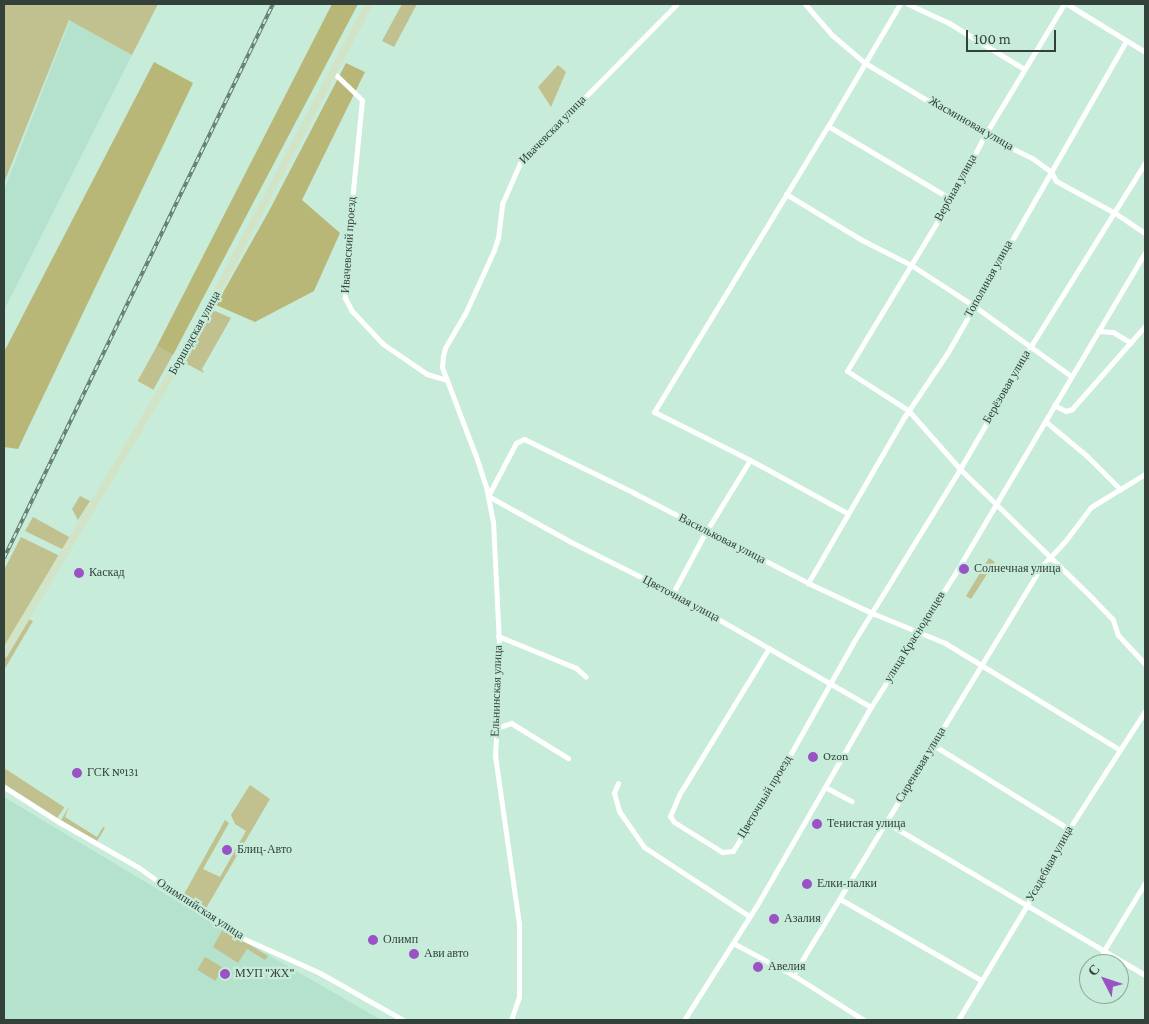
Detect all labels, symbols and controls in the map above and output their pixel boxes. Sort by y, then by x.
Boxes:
scale bar [969,20,1059,52]
text: 100 m [974,31,1011,47]
street label: Ивачевская улица [517,93,589,167]
street label: Жасминовая улица [926,94,1016,154]
street label: Вербная улица [932,152,980,224]
street label: Ивачевский проезд [338,196,360,294]
street label: Тополиная улица [962,238,1016,320]
street label: Боршодская улица [166,289,224,377]
street label: Берёзовая улица [980,348,1034,426]
street label: Васильковая улица [676,511,768,567]
place label: Солнечная улица [974,562,1060,576]
marker: Солнечная улица [958,563,970,575]
place label: Каскад [89,566,125,580]
marker: Каскад [73,567,85,579]
street label: Цветочная улица [640,573,722,625]
street label: улица Краснодонцев [881,589,949,685]
street label: Ельнинская улица [488,645,506,737]
street label: Сиреневая улица [893,725,949,805]
place label: Ozon [823,750,849,764]
marker: Ozon [807,751,819,763]
street label: Цветочный проезд [735,753,795,841]
place label: ГСК №131 [87,766,138,780]
marker: ГСК №131 [71,767,83,779]
place label: Тенистая улица [827,817,905,831]
marker: Тенистая улица [811,818,823,830]
street label: Усадебная улица [1023,824,1077,904]
place label: Блиц-Авто [237,843,292,857]
marker: Блиц-Авто [221,844,233,856]
street label: Олимпийская улица [153,875,247,943]
place label: Елки-палки [817,877,877,891]
marker: Елки-палки [801,878,813,890]
place label: Азалия [784,912,821,926]
marker: Азалия [768,913,780,925]
place label: Олимп [383,933,418,947]
marker: Олимп [367,934,379,946]
place label: Ави авто [424,947,469,961]
marker: Ави авто [408,948,420,960]
north arrow [1079,954,1129,1004]
place label: Авелия [768,960,806,974]
marker: Авелия [752,961,764,973]
text: С [1084,961,1103,979]
place label: МУП "ЖХ" [235,967,294,981]
marker: МУП "ЖХ" [219,968,231,980]

